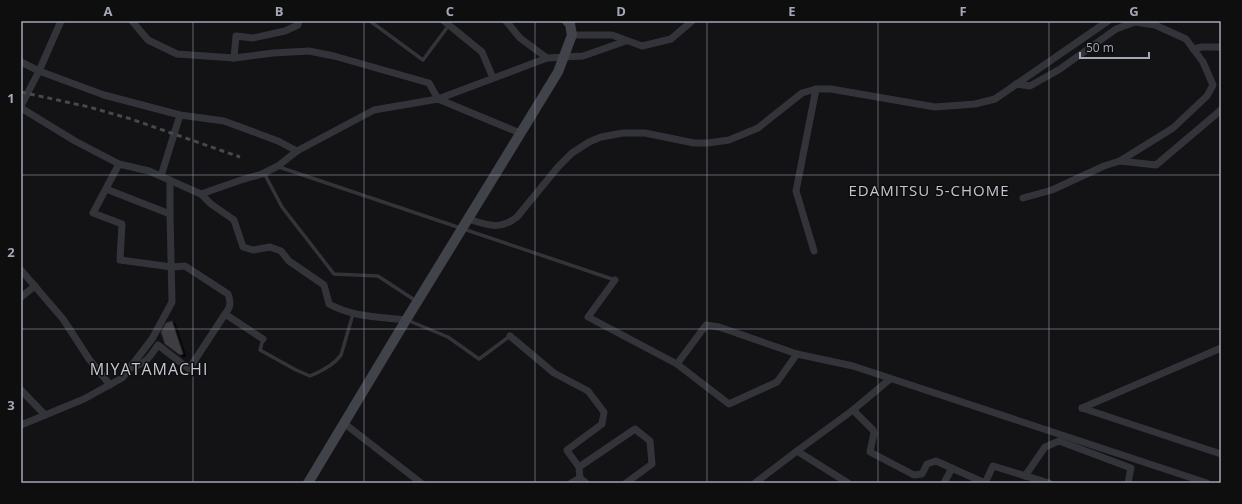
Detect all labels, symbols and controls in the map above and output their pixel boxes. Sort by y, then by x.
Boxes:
text: A [104,2,113,20]
text: B [275,2,284,20]
text: C [446,2,454,20]
text: D [616,2,626,20]
text: E [788,2,796,20]
text: F [959,2,967,20]
text: G [1129,2,1139,20]
scale bar [1080,34,1149,60]
text: 50 m [1086,39,1114,56]
text: 1 [7,89,15,107]
district label: EDAMITSU 5-CHOME [848,180,1010,200]
text: 2 [7,243,15,261]
district label: MIYATAMACHI [90,358,208,380]
text: 3 [7,396,15,414]

